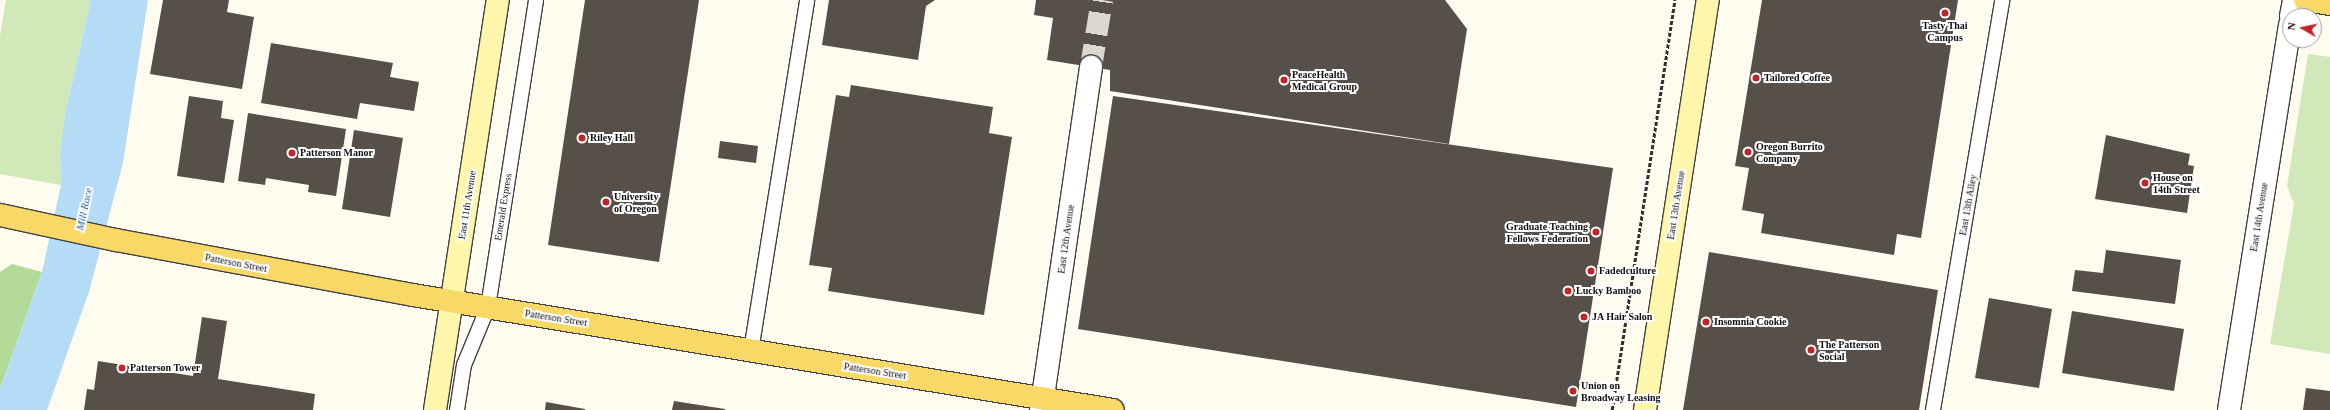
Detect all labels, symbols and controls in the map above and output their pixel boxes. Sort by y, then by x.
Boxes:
marker: Tasty Thai Campus [1940,8,1950,18]
north arrow [2282,8,2322,48]
place label: Tasty Thai Campus [1922,19,1968,42]
text: N [2285,21,2298,31]
place label: PeaceHealth Medical Group [1292,68,1357,92]
place label: Tailored Coffee [1764,72,1830,84]
marker: Tailored Coffee [1751,73,1761,83]
marker: PeaceHealth Medical Group [1279,75,1289,85]
place label: Riley Hall [590,132,633,144]
marker: Riley Hall [577,133,587,143]
place label: Oregon Burrito Company [1756,140,1823,164]
place label: Patterson Manor [300,147,373,159]
marker: Oregon Burrito Company [1743,147,1753,157]
marker: Patterson Manor [287,148,297,158]
street label: East 13th Avenue [1665,169,1687,241]
street label: East 11th Avenue [456,170,478,240]
place label: House on 14th Street [2153,171,2200,194]
street label: Emerald Express [492,172,514,242]
street label: East 13th Alley [1957,173,1979,237]
marker: House on 14th Street [2140,178,2150,188]
street label: East 14th Avenue [2248,181,2270,253]
water label: Mill Race [73,187,95,231]
place label: University of Oregon [614,190,658,214]
marker: University of Oregon [601,197,611,207]
street label: East 12th Avenue [1055,203,1077,275]
place label: Graduate Teaching Fellows Federation [1506,220,1588,244]
marker: Graduate Teaching Fellows Federation [1591,227,1601,237]
street label: Patterson Street [204,251,268,275]
place label: Fadedculture [1599,265,1656,277]
marker: Fadedculture [1586,266,1596,276]
place label: Lucky Bamboo [1576,285,1641,297]
marker: Lucky Bamboo [1563,286,1573,296]
street label: Patterson Street [524,307,588,329]
place label: JA Hair Salon [1592,311,1653,323]
marker: JA Hair Salon [1579,312,1589,322]
place label: Insomnia Cookie [1714,316,1787,328]
marker: Insomnia Cookie [1701,317,1711,327]
place label: The Patterson Social [1819,338,1879,362]
marker: The Patterson Social [1806,345,1816,355]
street label: Patterson Street [843,360,907,382]
place label: Patterson Tower [130,362,200,374]
marker: Patterson Tower [117,363,127,373]
place label: Union on Broadway Leasing [1581,379,1661,402]
marker: Union on Broadway Leasing [1568,386,1578,396]

